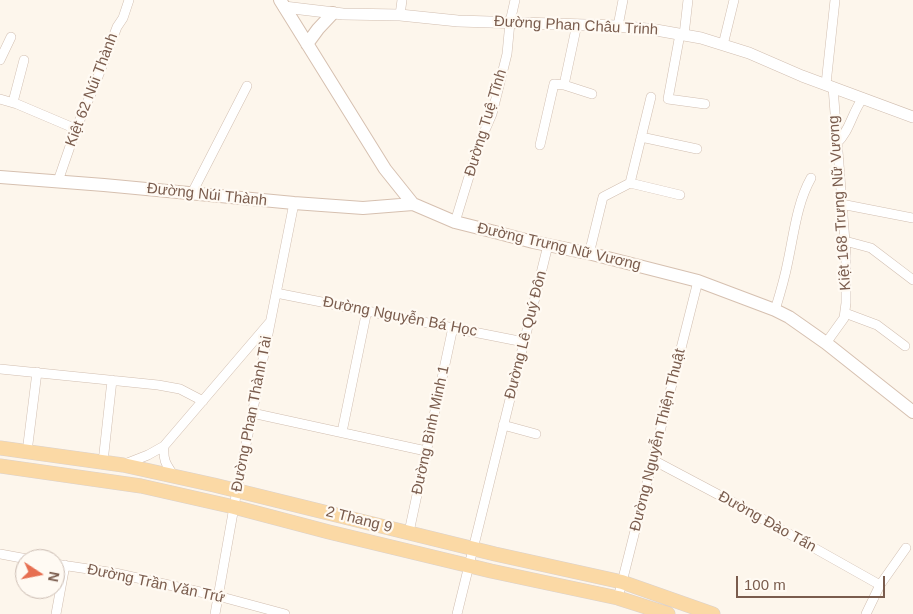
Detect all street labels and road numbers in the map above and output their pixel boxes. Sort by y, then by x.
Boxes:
street label: Đường Phan Châu Trinh [493,13,659,39]
street label: Kiệt 62 Núi Thành [62,31,122,149]
street label: Đường Tuệ Tĩnh [461,67,511,179]
street label: Kiệt 168 Trưng Nữ Vương [825,115,855,291]
street label: Đường Núi Thành [146,180,268,210]
street label: Đường Trưng Nữ Vương [475,219,643,275]
street label: Đường Lê Quý Đôn [501,269,551,401]
street label: Đường Nguyễn Bá Học [321,293,479,341]
street label: Đường Phan Thành Tài [228,335,276,493]
street label: Đường Nguyễn Thiện Thuật [627,347,689,533]
street label: Đường Bình Minh 1 [409,364,453,496]
street label: Đường Đào Tấn [715,488,819,556]
street label: 2 Thang 9 [324,503,394,537]
street label: Đường Trần Văn Trứ [85,561,227,607]

